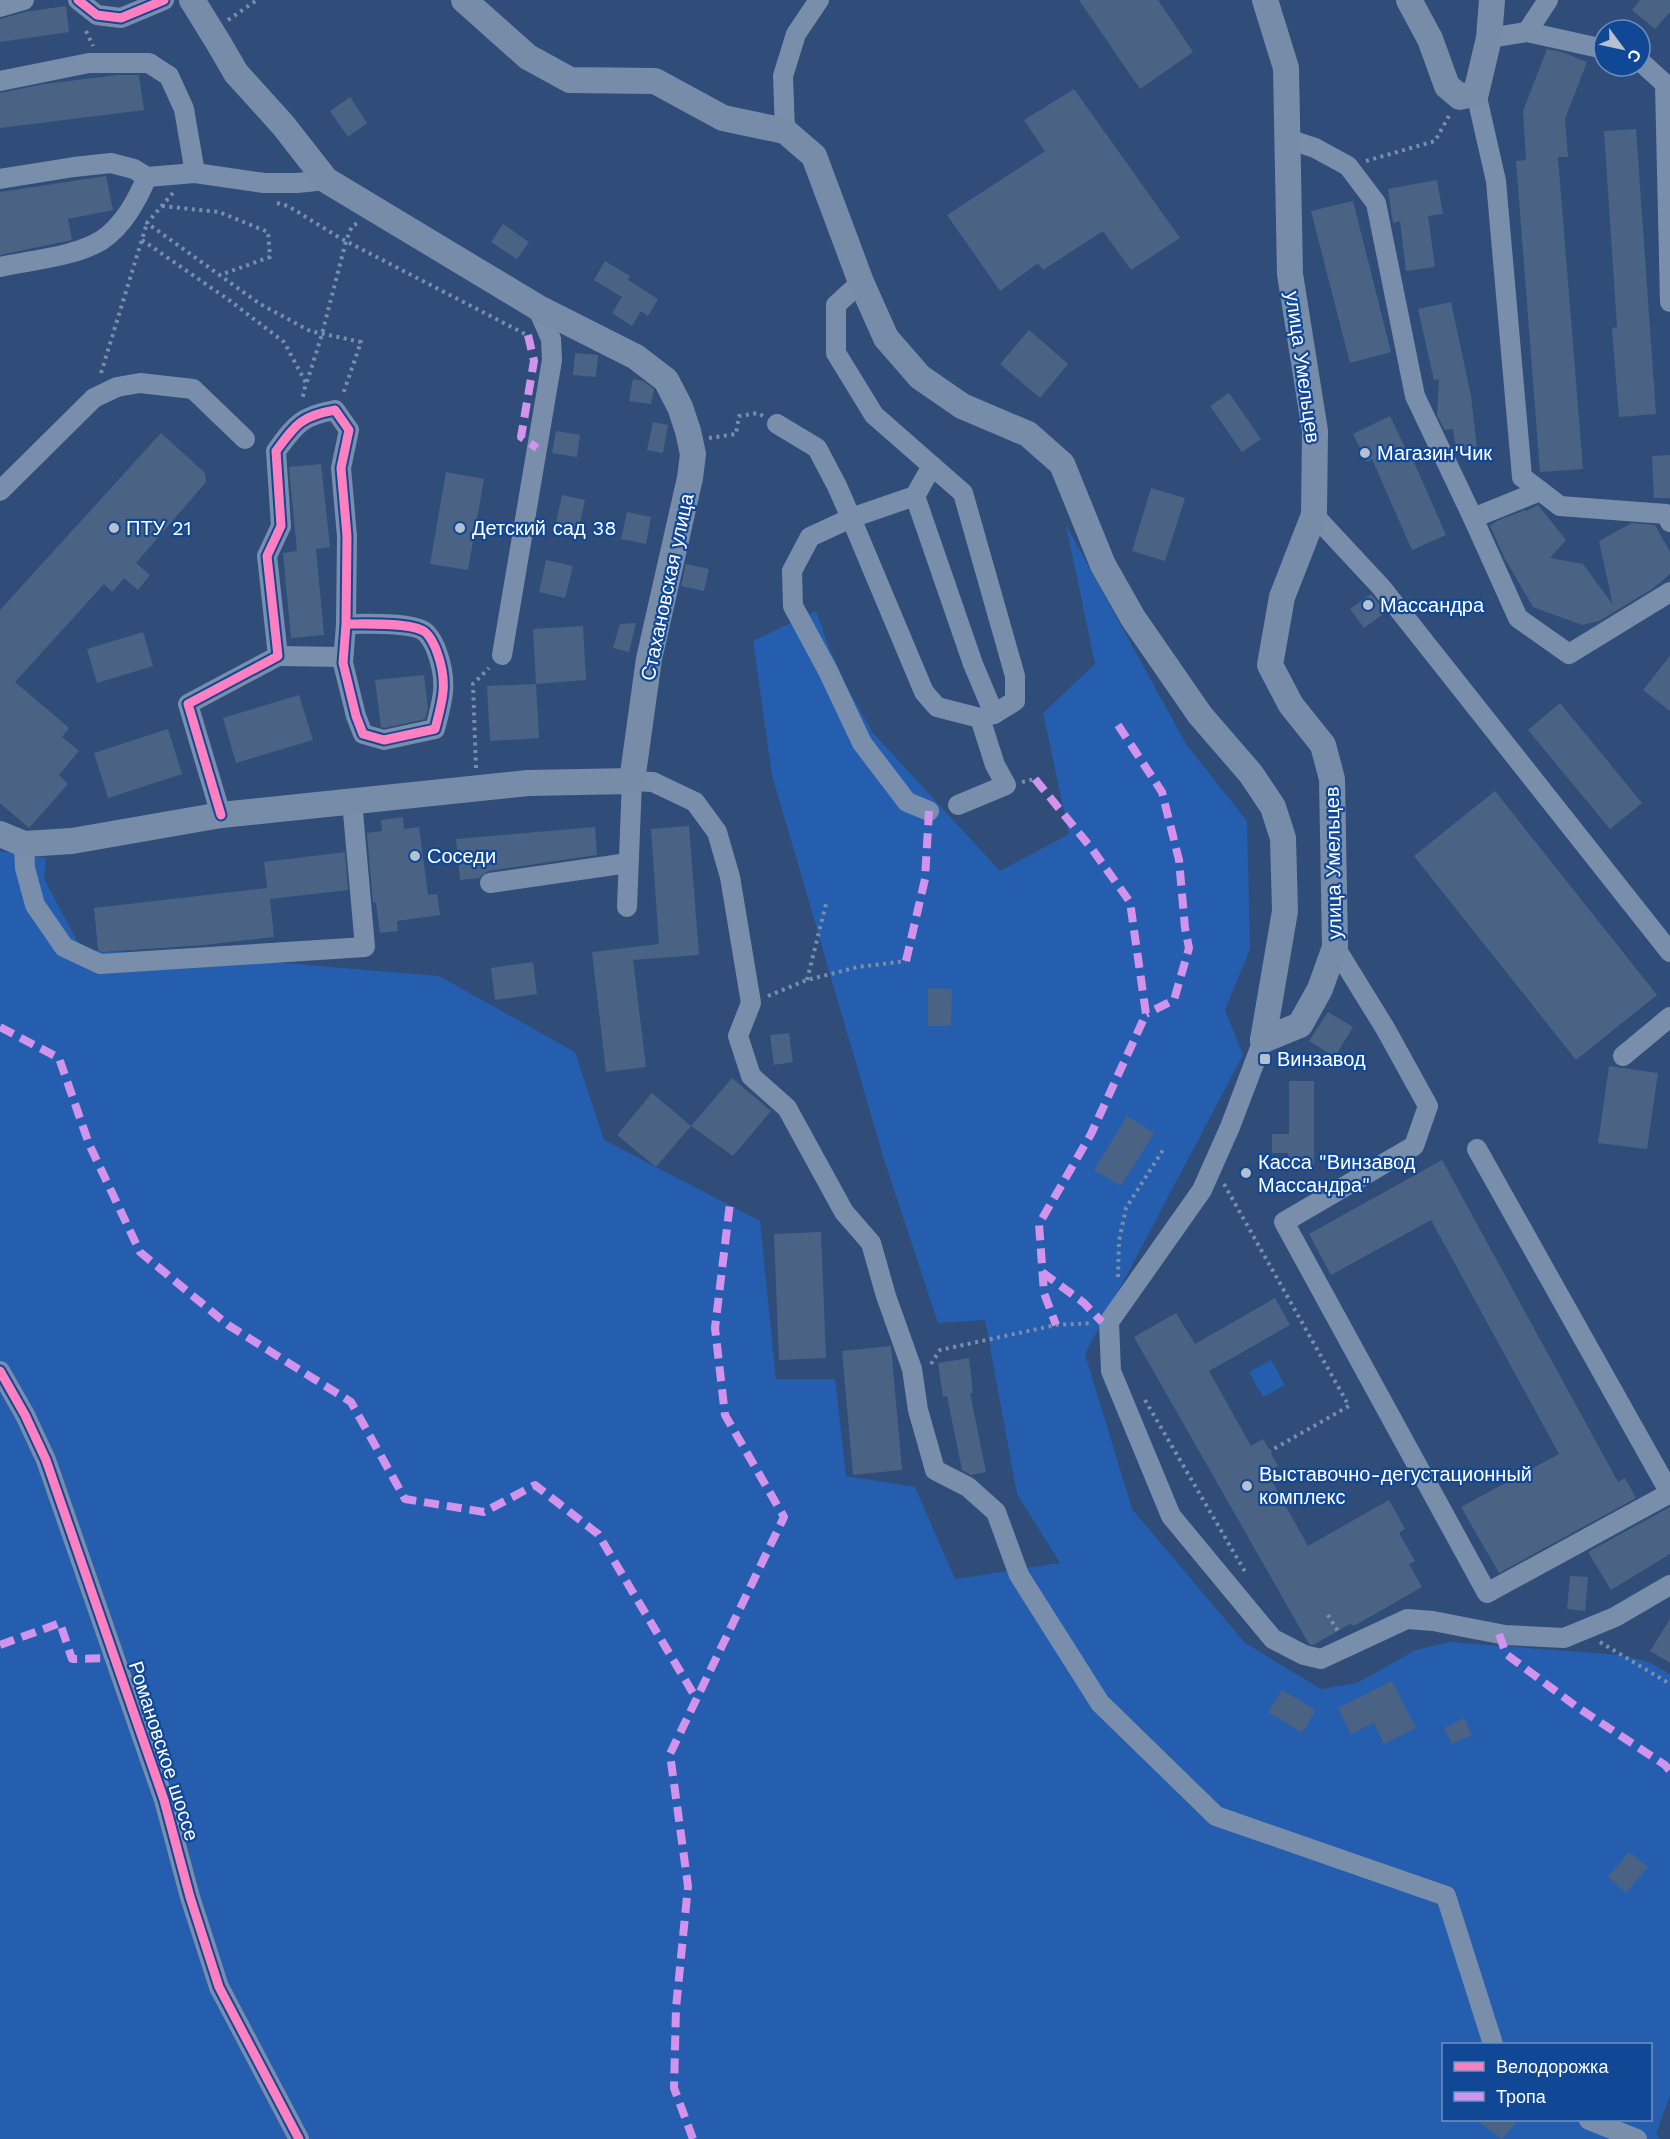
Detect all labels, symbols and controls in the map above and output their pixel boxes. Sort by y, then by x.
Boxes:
north arrow [1592,18,1652,78]
text: С [1623,46,1645,66]
street label: улица Умельцев [1280,290,1326,444]
place label: Магазин'Чик [1377,441,1492,465]
marker: Магазин'Чик [1358,446,1372,460]
street label: Стахановская улица [635,490,699,683]
place label: ПТУ 21 [126,516,192,540]
place label: Детский сад 38 [472,516,616,540]
marker: ПТУ 21 [107,521,121,535]
marker: Детский сад 38 [453,521,467,535]
place label: Массандра [1380,593,1485,617]
marker: Массандра [1361,598,1375,612]
street label: улица Умельцев [1320,786,1346,940]
place label: Соседи [427,844,496,868]
marker: Соседи [408,849,422,863]
place label: Винзавод [1277,1047,1366,1071]
marker: Винзавод [1258,1052,1272,1066]
place label: Касса "Винзавод Массандра" [1258,1150,1416,1197]
marker: Касса "Винзавод Массандра" [1239,1166,1253,1180]
place label: Выставочно-дегустационный комплекс [1259,1462,1532,1509]
marker: Выставочно-дегустационный комплекс [1240,1479,1254,1493]
street label: Романовское шоссе [124,1658,204,1844]
legend [1442,2043,1652,2121]
text: Велодорожка [1496,2056,1609,2077]
text: Тропа [1496,2086,1547,2107]

